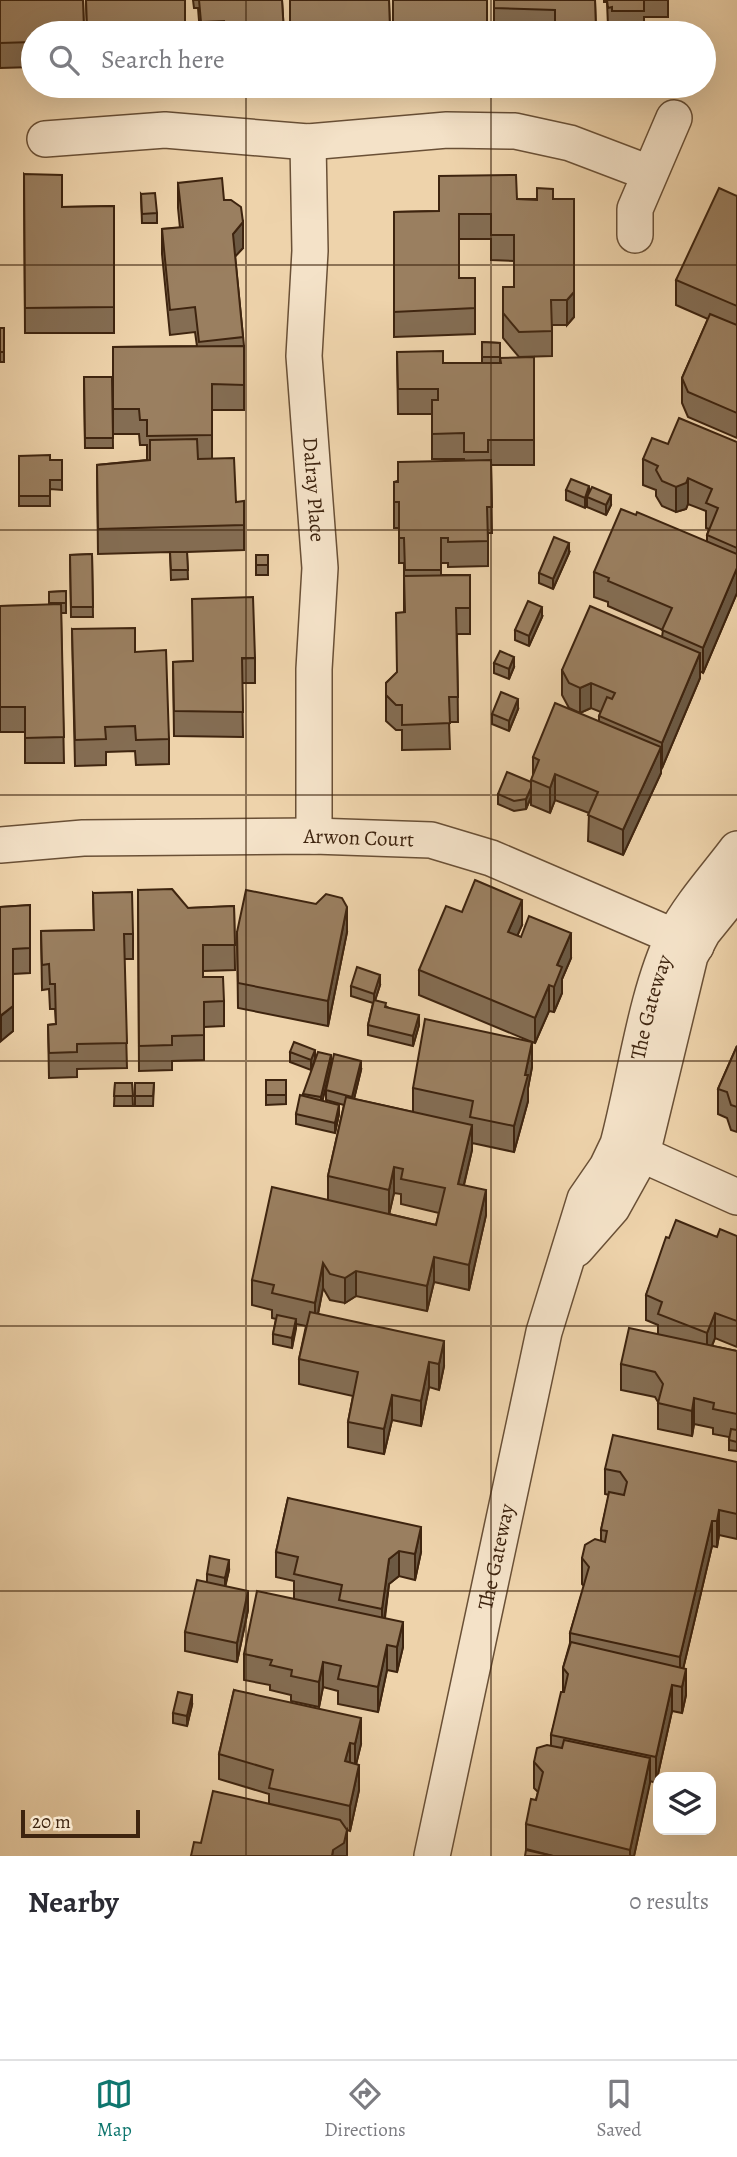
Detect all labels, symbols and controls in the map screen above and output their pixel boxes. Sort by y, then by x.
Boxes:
search box [21,21,716,98]
icon: search [45,41,83,79]
text: Search here [101,42,225,77]
street label: Dalray Place [296,436,332,543]
street label: Arwon Court [302,822,414,853]
street label: The Gateway [623,950,679,1062]
street label: The Gateway [471,1501,521,1612]
map controls [653,1772,716,1835]
button: layers [653,1772,716,1835]
scale bar [21,1807,140,1839]
text: 20 m [32,1809,71,1835]
text: Nearby [28,1882,119,1922]
text: 0 results [629,1886,709,1917]
tab: Map [95,2075,133,2143]
tab: Directions [324,2075,406,2143]
tab: Saved [597,2075,642,2143]

